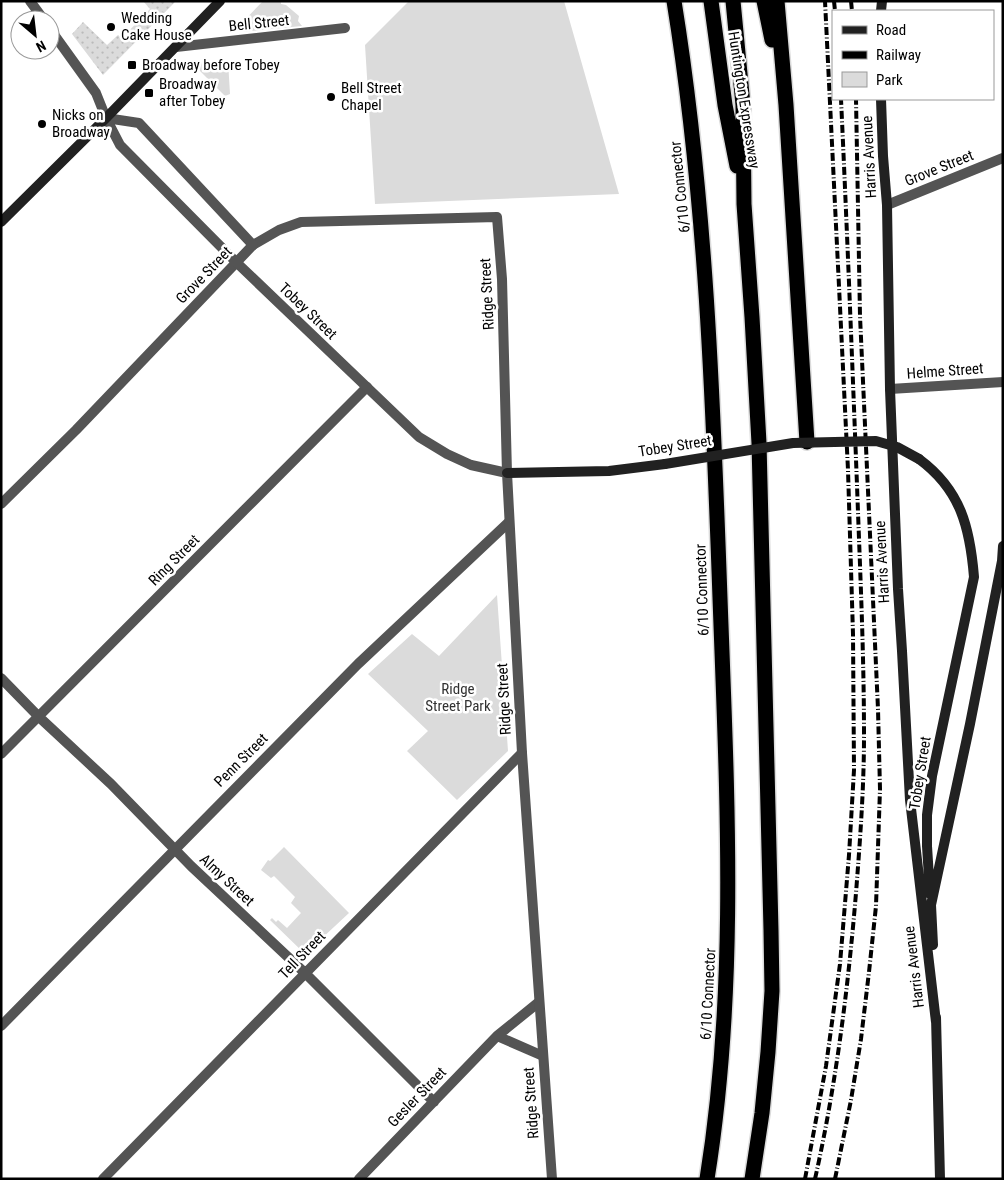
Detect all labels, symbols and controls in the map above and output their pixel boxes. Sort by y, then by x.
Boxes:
place label: Wedding Cake House [121,9,192,44]
north arrow [10,10,60,60]
legend [832,10,994,100]
street label: Bell Street [228,11,290,35]
marker: Wedding Cake House [105,21,117,33]
text: Road [876,21,906,39]
street label: Huntington Expressway [724,30,764,170]
text: N [34,37,49,56]
text: Railway [876,46,921,64]
place label: Broadway before Tobey [142,56,280,74]
marker: Broadway before Tobey [126,59,138,71]
text: Park [876,71,903,89]
place label: Broadway after Tobey [159,75,225,110]
place label: Bell Street Chapel [341,79,402,114]
marker: Broadway after Tobey [143,87,155,99]
marker: Bell Street Chapel [325,91,337,103]
place label: Nicks on Broadway [52,106,110,141]
street label: Harris Avenue [858,115,880,199]
marker: Nicks on Broadway [36,118,48,130]
street label: 6/10 Connector [666,140,694,234]
street label: Grove Street [902,146,976,190]
street label: Grove Street [172,243,236,307]
street label: Ridge Street [476,258,498,330]
street label: Tobey Street [275,279,341,343]
street label: Helme Street [906,359,984,383]
street label: Tobey Street [637,431,713,461]
street label: Harris Avenue [871,520,893,604]
street label: Ring Street [145,531,203,589]
street label: 6/10 Connector [691,543,713,636]
street label: Ridge Street [493,663,515,735]
park label: Ridge Street Park [425,680,491,715]
street label: Penn Street [210,729,272,791]
street label: Tobey Street [905,735,935,811]
street label: Almy Street [196,850,258,910]
street label: Harris Avenue [900,925,928,1009]
street label: Tell Street [275,927,329,983]
street label: 6/10 Connector [697,947,719,1040]
street label: Gesler Street [384,1063,450,1131]
street label: Ridge Street [520,1067,542,1139]

